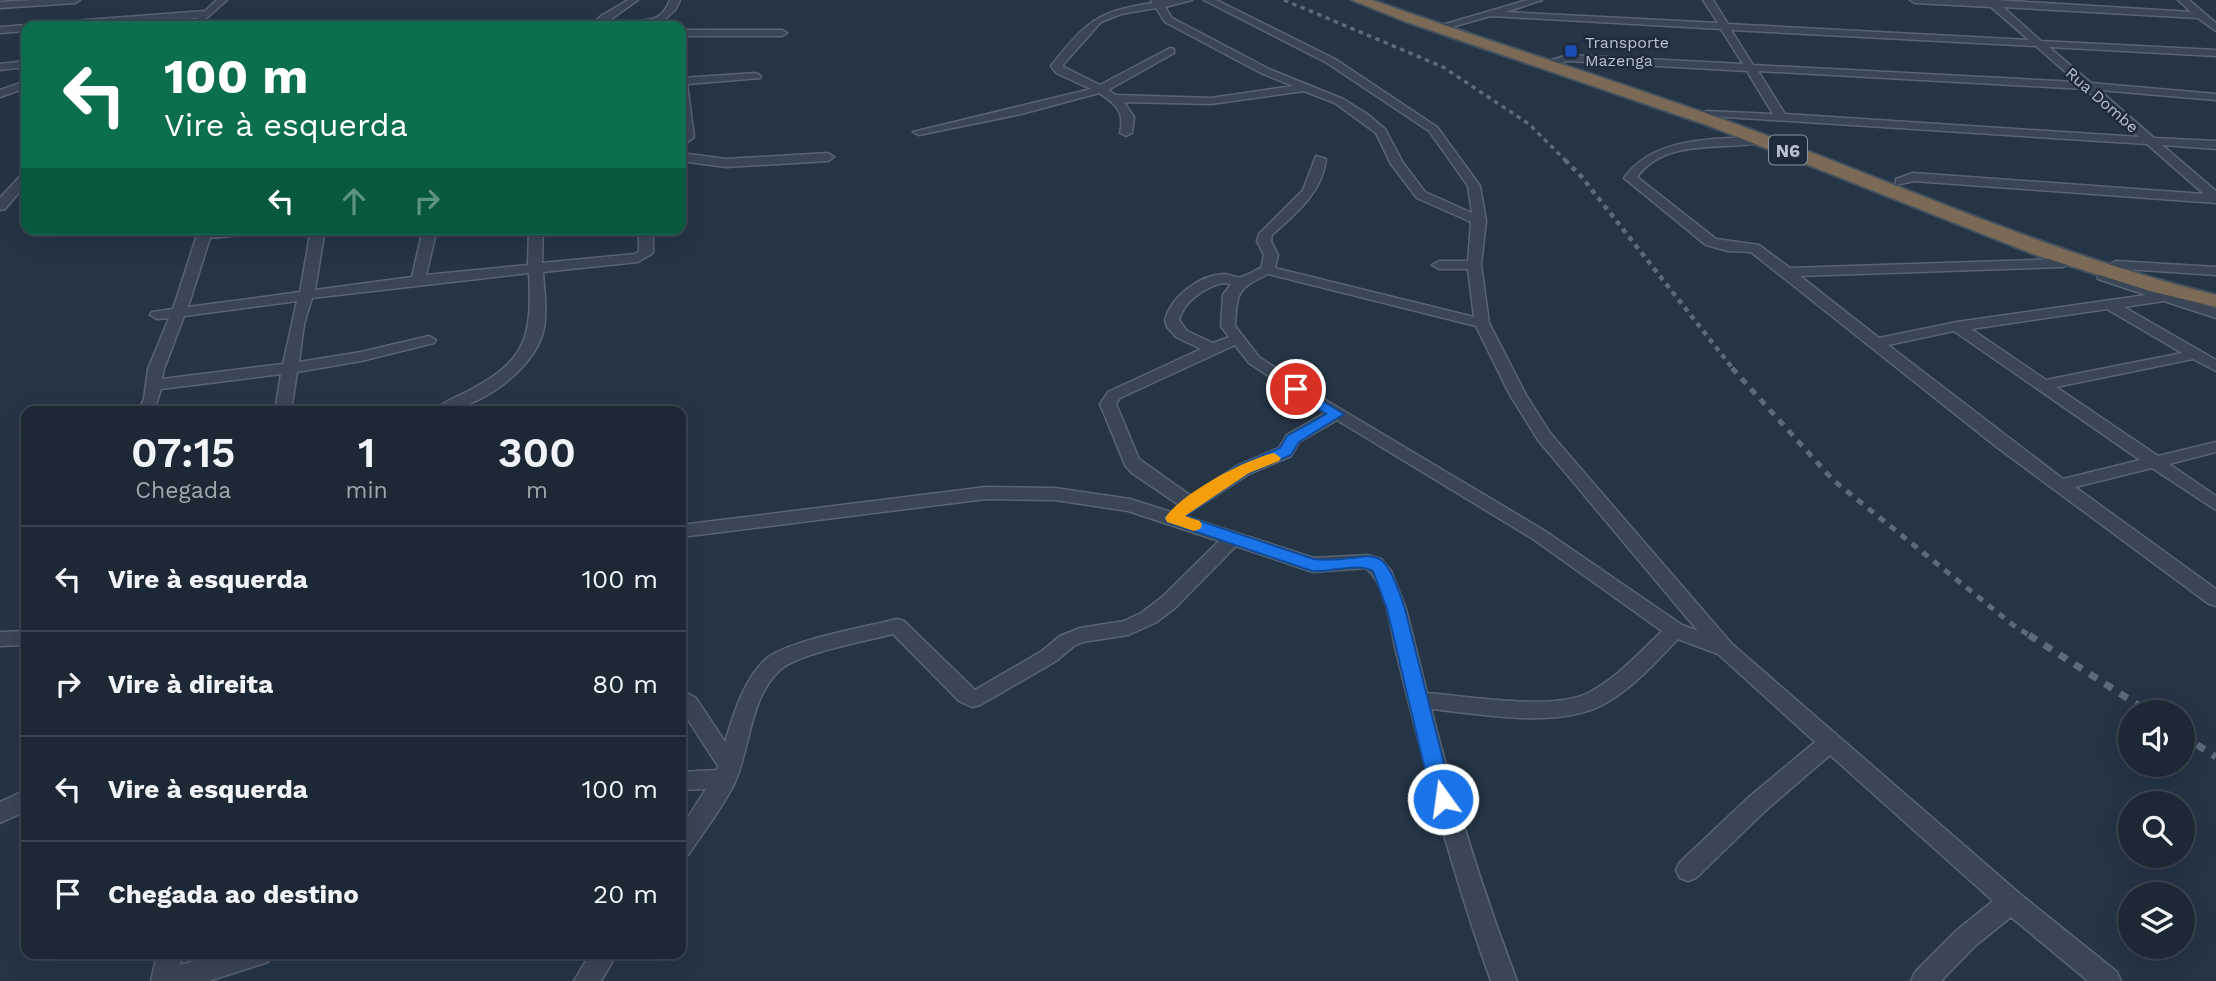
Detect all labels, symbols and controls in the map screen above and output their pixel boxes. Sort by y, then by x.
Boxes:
place label: Transporte Mazenga [1585,33,1669,70]
marker: Transporte Mazenga [1563,43,1579,59]
text: 100 m [164,47,308,105]
icon: left [49,49,140,140]
street label: Rua Dombe [2062,63,2142,137]
text: Vire à esquerda [164,106,408,144]
road number: N6 [1769,135,1807,164]
icon: left [262,182,300,220]
icon: ahead [335,182,373,220]
icon: right [408,182,446,220]
pin [1266,359,1326,419]
icon: arrive [1277,370,1315,408]
text: 07:15 [131,428,236,477]
text: 1 [358,428,375,477]
text: 300 [498,428,576,477]
text: Chegada [135,477,231,504]
text: min [346,477,388,504]
text: m [526,477,548,504]
icon: left [49,560,87,598]
text: Vire à esquerda [108,564,308,594]
text: 100 m [582,564,658,594]
icon: right [49,665,87,703]
text: Vire à direita [108,669,273,699]
text: 80 m [592,669,658,699]
map controls [2118,700,2195,959]
button: sound [2118,700,2195,777]
position arrow [1406,762,1480,836]
icon: left [49,770,87,808]
text: Vire à esquerda [108,774,308,804]
text: 100 m [582,774,658,804]
button: search [2118,791,2195,868]
icon: arrive [49,875,87,913]
text: Chegada ao destino [108,879,359,909]
text: 20 m [593,879,658,909]
button: layers [2118,882,2195,959]

